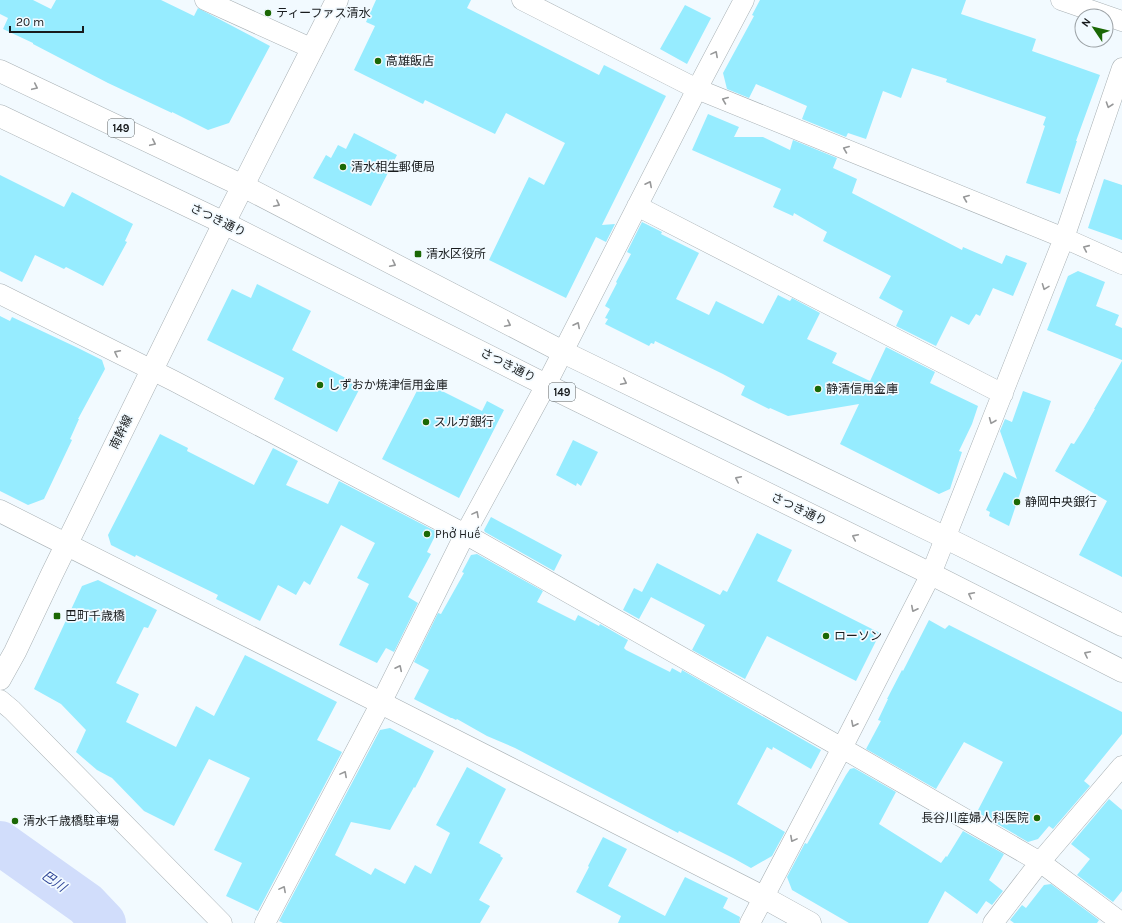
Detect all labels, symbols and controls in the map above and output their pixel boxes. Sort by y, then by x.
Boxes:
place label: ティーファス清水 [276,6,371,20]
scale bar [10,8,83,34]
marker: ティーファス清水 [263,8,273,18]
north arrow [1074,8,1114,48]
text: 20 m [16,15,44,29]
text: N [1079,16,1094,30]
one-way arrow [711,51,718,59]
place label: 高雄飯店 [386,54,434,68]
marker: 高雄飯店 [373,56,383,66]
one-way arrow [31,82,39,90]
one-way arrow [722,97,729,105]
one-way arrow [1106,102,1114,109]
road number: 149 [108,119,134,137]
one-way arrow [148,138,156,146]
one-way arrow [842,146,849,154]
place label: 清水相生郵便局 [351,160,435,174]
marker: 清水相生郵便局 [338,162,348,172]
one-way arrow [644,181,651,189]
one-way arrow [963,195,970,203]
one-way arrow [273,199,281,206]
street label: さつき通り [188,201,248,239]
one-way arrow [1083,245,1091,253]
place label: 清水区役所 [426,247,486,261]
marker: 清水区役所 [413,249,423,259]
one-way arrow [389,259,396,266]
one-way arrow [1041,284,1049,291]
one-way arrow [504,319,511,326]
one-way arrow [572,322,580,329]
street label: さつき通り [478,345,538,385]
one-way arrow [113,350,121,358]
one-way arrow [620,377,628,385]
place label: しずおか焼津信用金庫 [328,378,448,392]
marker: しずおか焼津信用金庫 [315,380,325,390]
place label: 静清信用金庫 [826,382,898,396]
road number: 149 [549,383,575,401]
marker: 静清信用金庫 [813,384,823,394]
street label: 南幹線 [107,413,135,451]
place label: スルガ銀行 [434,415,494,429]
marker: スルガ銀行 [421,417,431,427]
one-way arrow [989,418,997,425]
one-way arrow [735,476,743,484]
street label: さつき通り [769,490,829,528]
place label: 静岡中央銀行 [1025,495,1097,509]
marker: 静岡中央銀行 [1012,497,1022,507]
one-way arrow [471,511,479,519]
place label: Phở Huế [435,526,480,541]
marker: Phở Huế [422,529,432,539]
one-way arrow [852,534,859,541]
one-way arrow [968,592,976,599]
one-way arrow [911,605,918,612]
place label: 巴町千歳橋 [65,609,125,623]
marker: 巴町千歳橋 [52,611,62,621]
place label: ローソン [834,629,882,643]
marker: ローソン [821,631,831,641]
one-way arrow [1084,651,1091,658]
one-way arrow [394,665,401,672]
one-way arrow [851,720,859,728]
one-way arrow [339,770,347,778]
place label: 長谷川産婦人科医院 [921,811,1029,825]
marker: 長谷川産婦人科医院 [1032,813,1042,823]
place label: 清水千歳橋駐車場 [23,814,119,828]
marker: 清水千歳橋駐車場 [10,816,20,826]
one-way arrow [791,835,798,842]
water label: 巴川 [39,867,71,896]
one-way arrow [278,885,286,893]

